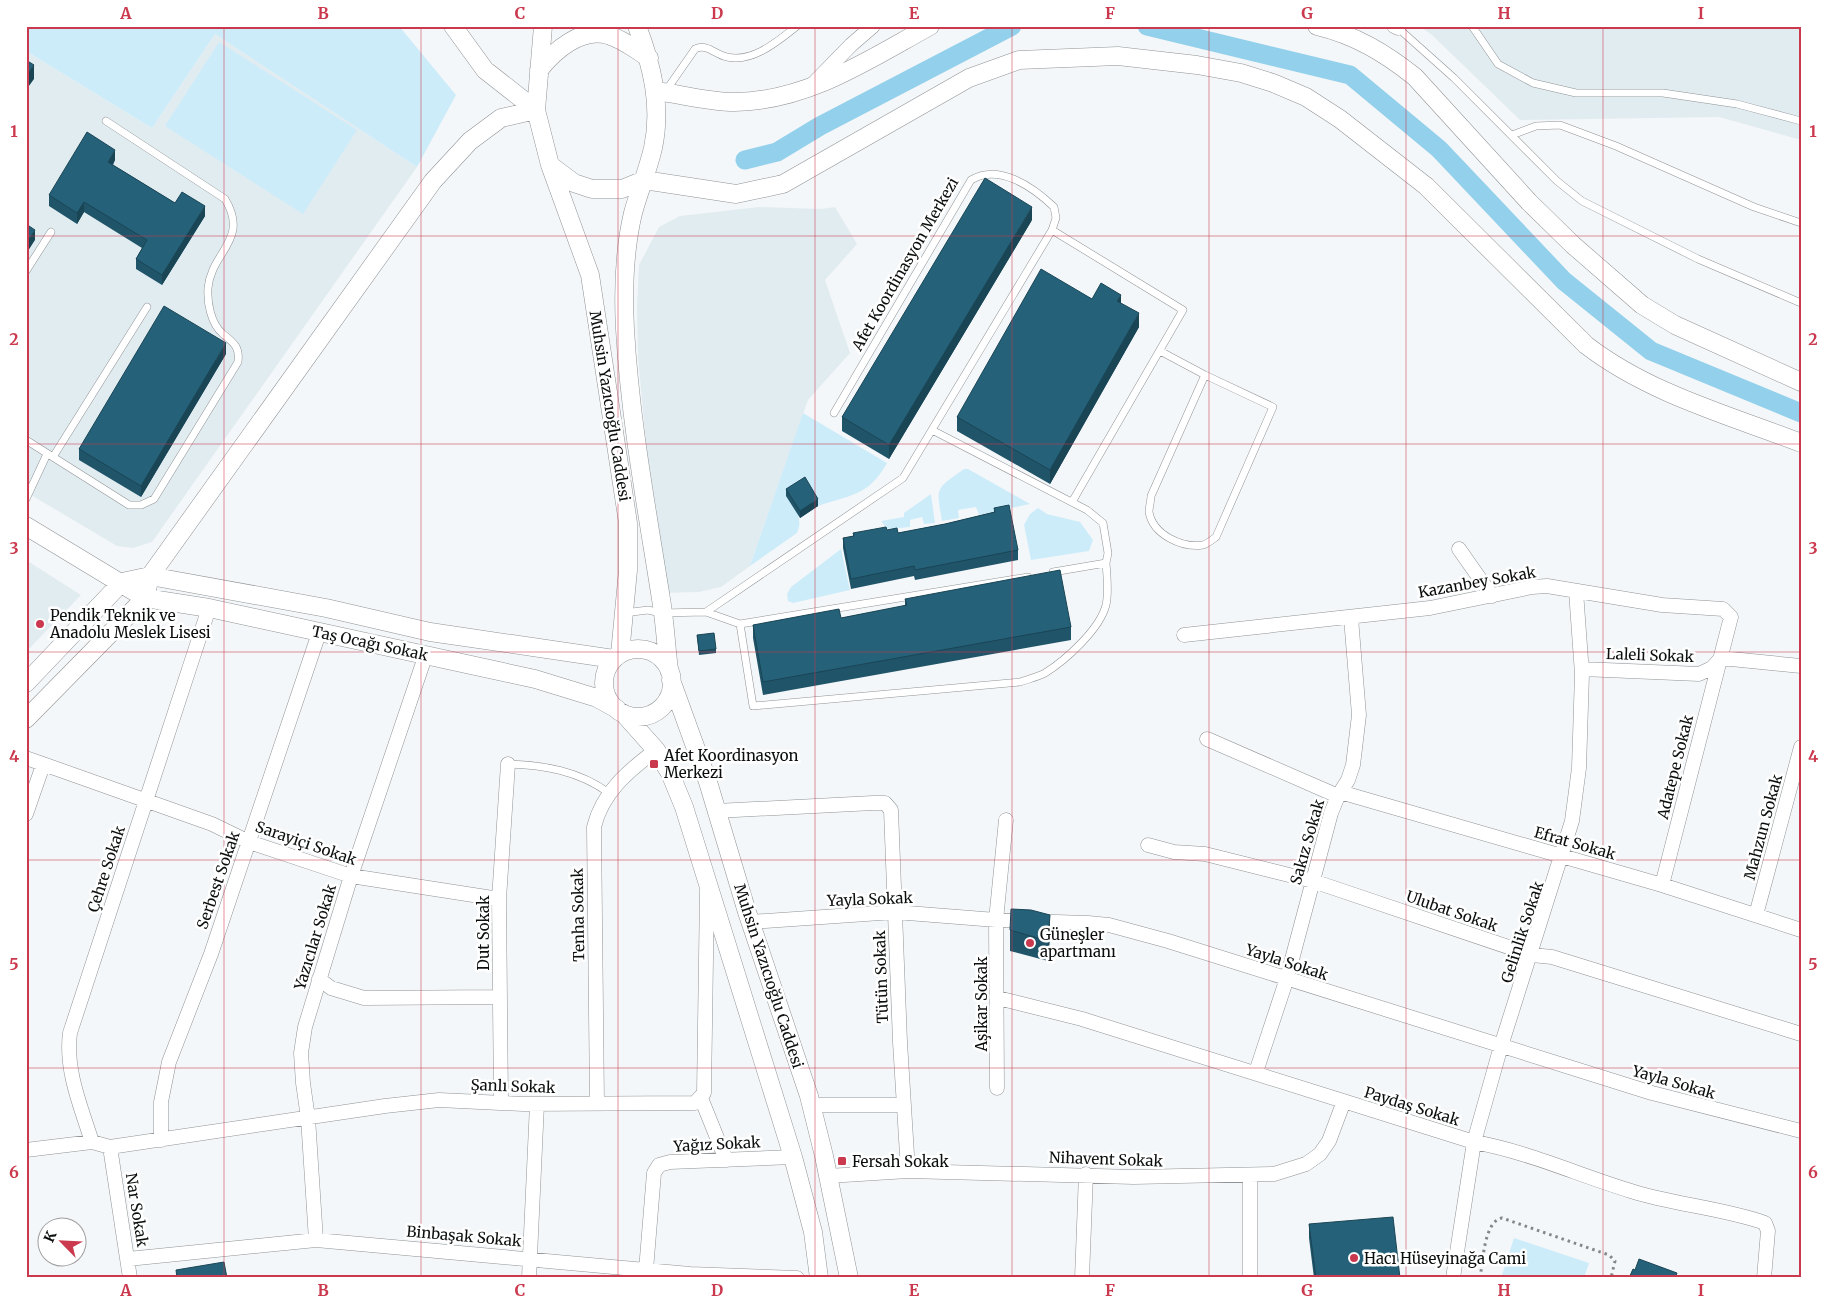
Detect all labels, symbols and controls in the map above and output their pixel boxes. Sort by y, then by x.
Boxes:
text: A [119,3,132,23]
text: B [317,3,329,23]
text: C [515,3,525,23]
text: D [711,3,723,23]
text: E [909,3,920,23]
text: F [1105,3,1115,23]
text: G [1301,3,1313,23]
text: H [1497,3,1511,23]
text: I [1698,3,1704,23]
text: 1 [10,121,18,141]
text: 1 [1809,121,1817,141]
street label: Afet Koordinasyon Merkezi [847,174,963,355]
street label: Muhsin Yazıcıoğlu Caddesi [586,309,634,503]
text: 2 [9,329,19,349]
text: 2 [1808,329,1818,349]
text: 3 [9,538,19,558]
text: 3 [1808,538,1818,558]
street label: Kazanbey Sokak [1417,562,1538,602]
place label: Pendik Teknik ve Anadolu Meslek Lisesi [49,606,211,642]
marker: Pendik Teknik ve Anadolu Meslek Lisesi [34,618,46,630]
street label: Taş Ocağı Sokak [310,621,430,665]
street label: Laleli Sokak [1606,644,1695,666]
street label: Adatepe Sokak [1653,712,1697,822]
text: 4 [9,746,19,766]
place label: Afet Koordinasyon Merkezi [663,746,798,782]
text: 4 [1808,746,1818,766]
marker: Afet Koordinasyon Merkezi [648,758,660,770]
street label: Mahzun Sokak [1740,772,1786,882]
street label: Sakız Sokak [1286,797,1328,887]
street label: Sarayiçi Sokak [253,817,360,869]
street label: Efrat Sokak [1532,822,1618,864]
street label: Çehre Sokak [83,823,129,915]
street label: Serbest Sokak [192,828,244,931]
street label: Tenha Sokak [568,867,588,962]
street label: Gelinlik Sokak [1497,878,1548,985]
street label: Yazıcılar Sokak [290,881,340,993]
street label: Muhsin Yazıcıoğlu Caddesi [730,881,808,1071]
street label: Ulubat Sokak [1404,886,1501,936]
street label: Yayla Sokak [826,888,914,910]
street label: Dut Sokak [474,895,493,970]
place label: Güneşler apartmanı [1040,925,1116,961]
street label: Tütün Sokak [870,930,892,1024]
marker: Güneşler apartmanı [1024,937,1036,949]
street label: Yayla Sokak [1242,939,1331,984]
text: 5 [9,954,19,974]
text: 5 [1808,954,1818,974]
street label: Aşikar Sokak [972,956,991,1053]
street label: Yayla Sokak [1629,1061,1718,1103]
street label: Şanlı Sokak [470,1075,556,1097]
street label: Paydaş Sokak [1362,1082,1462,1130]
street label: Yağız Sokak [672,1132,762,1156]
street label: Nihavent Sokak [1049,1148,1164,1171]
place label: Fersah Sokak [852,1152,949,1171]
marker: Fersah Sokak [836,1155,848,1167]
text: 6 [9,1162,19,1182]
text: 6 [1808,1162,1818,1182]
street label: Nar Sokak [122,1172,152,1249]
north arrow [38,1216,88,1266]
street label: Binbaşak Sokak [406,1222,523,1251]
text: K [40,1228,61,1245]
place label: Hacı Hüseyinağa Cami [1364,1249,1526,1268]
marker: Hacı Hüseyinağa Cami [1348,1252,1360,1264]
text: A [119,1280,132,1300]
text: B [317,1280,329,1300]
text: C [515,1280,525,1300]
text: D [711,1280,723,1300]
text: E [909,1280,920,1300]
text: F [1105,1280,1115,1300]
text: G [1301,1280,1313,1300]
text: H [1497,1280,1511,1300]
text: I [1698,1280,1704,1300]

